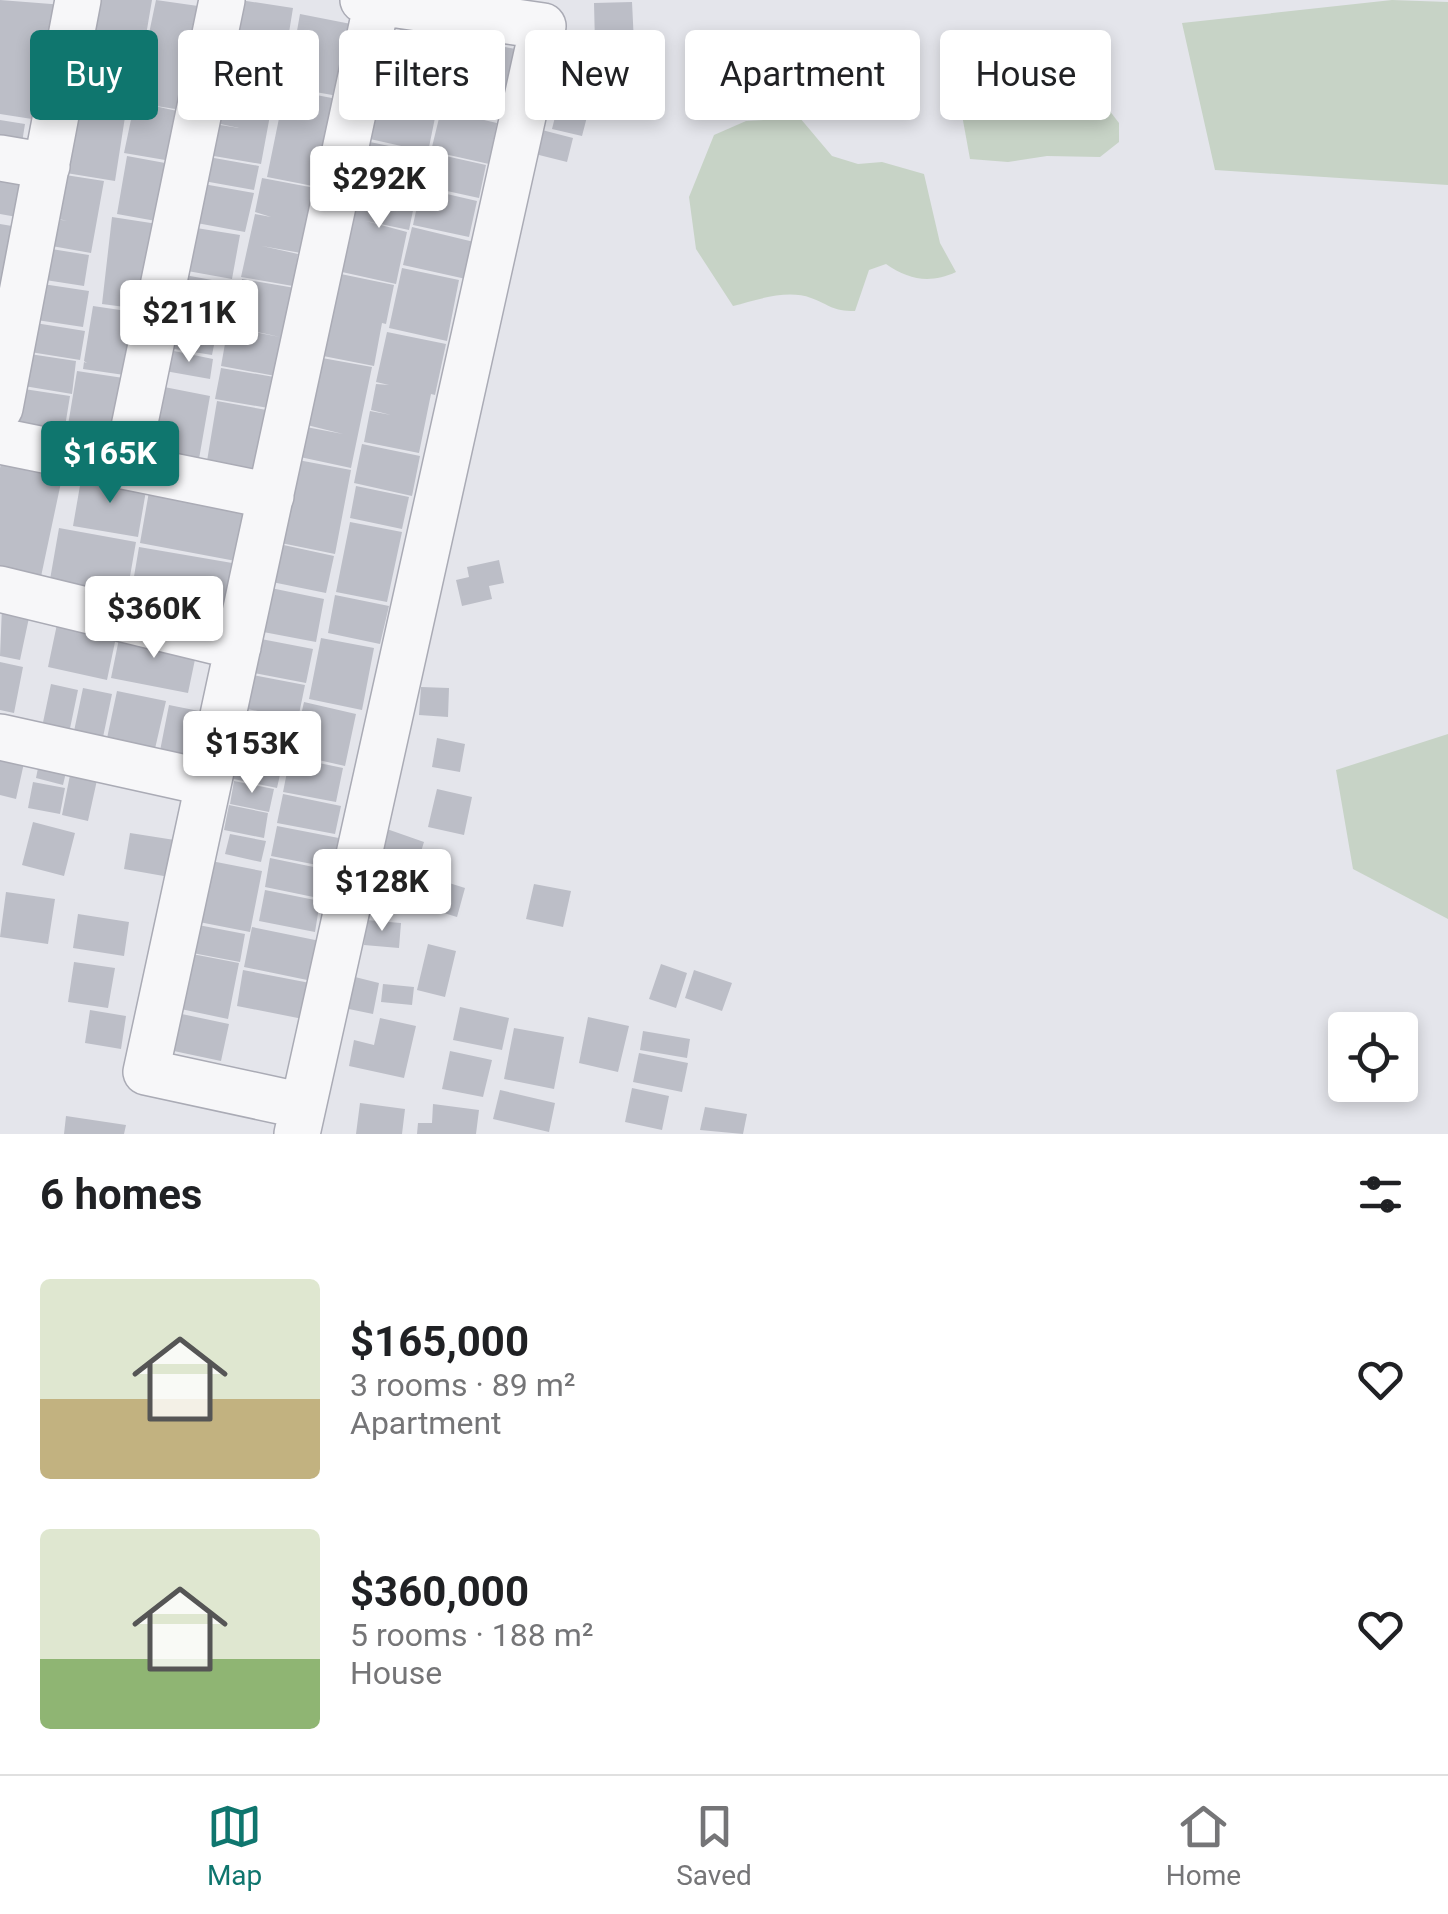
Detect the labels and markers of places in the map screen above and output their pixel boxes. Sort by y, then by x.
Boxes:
pin: $292K [309,146,449,231]
pin: $211K [119,280,259,365]
pin: $165K [40,421,180,506]
pin: $360K [84,576,224,661]
pin: $153K [182,711,322,796]
pin: $128K [312,849,452,934]

